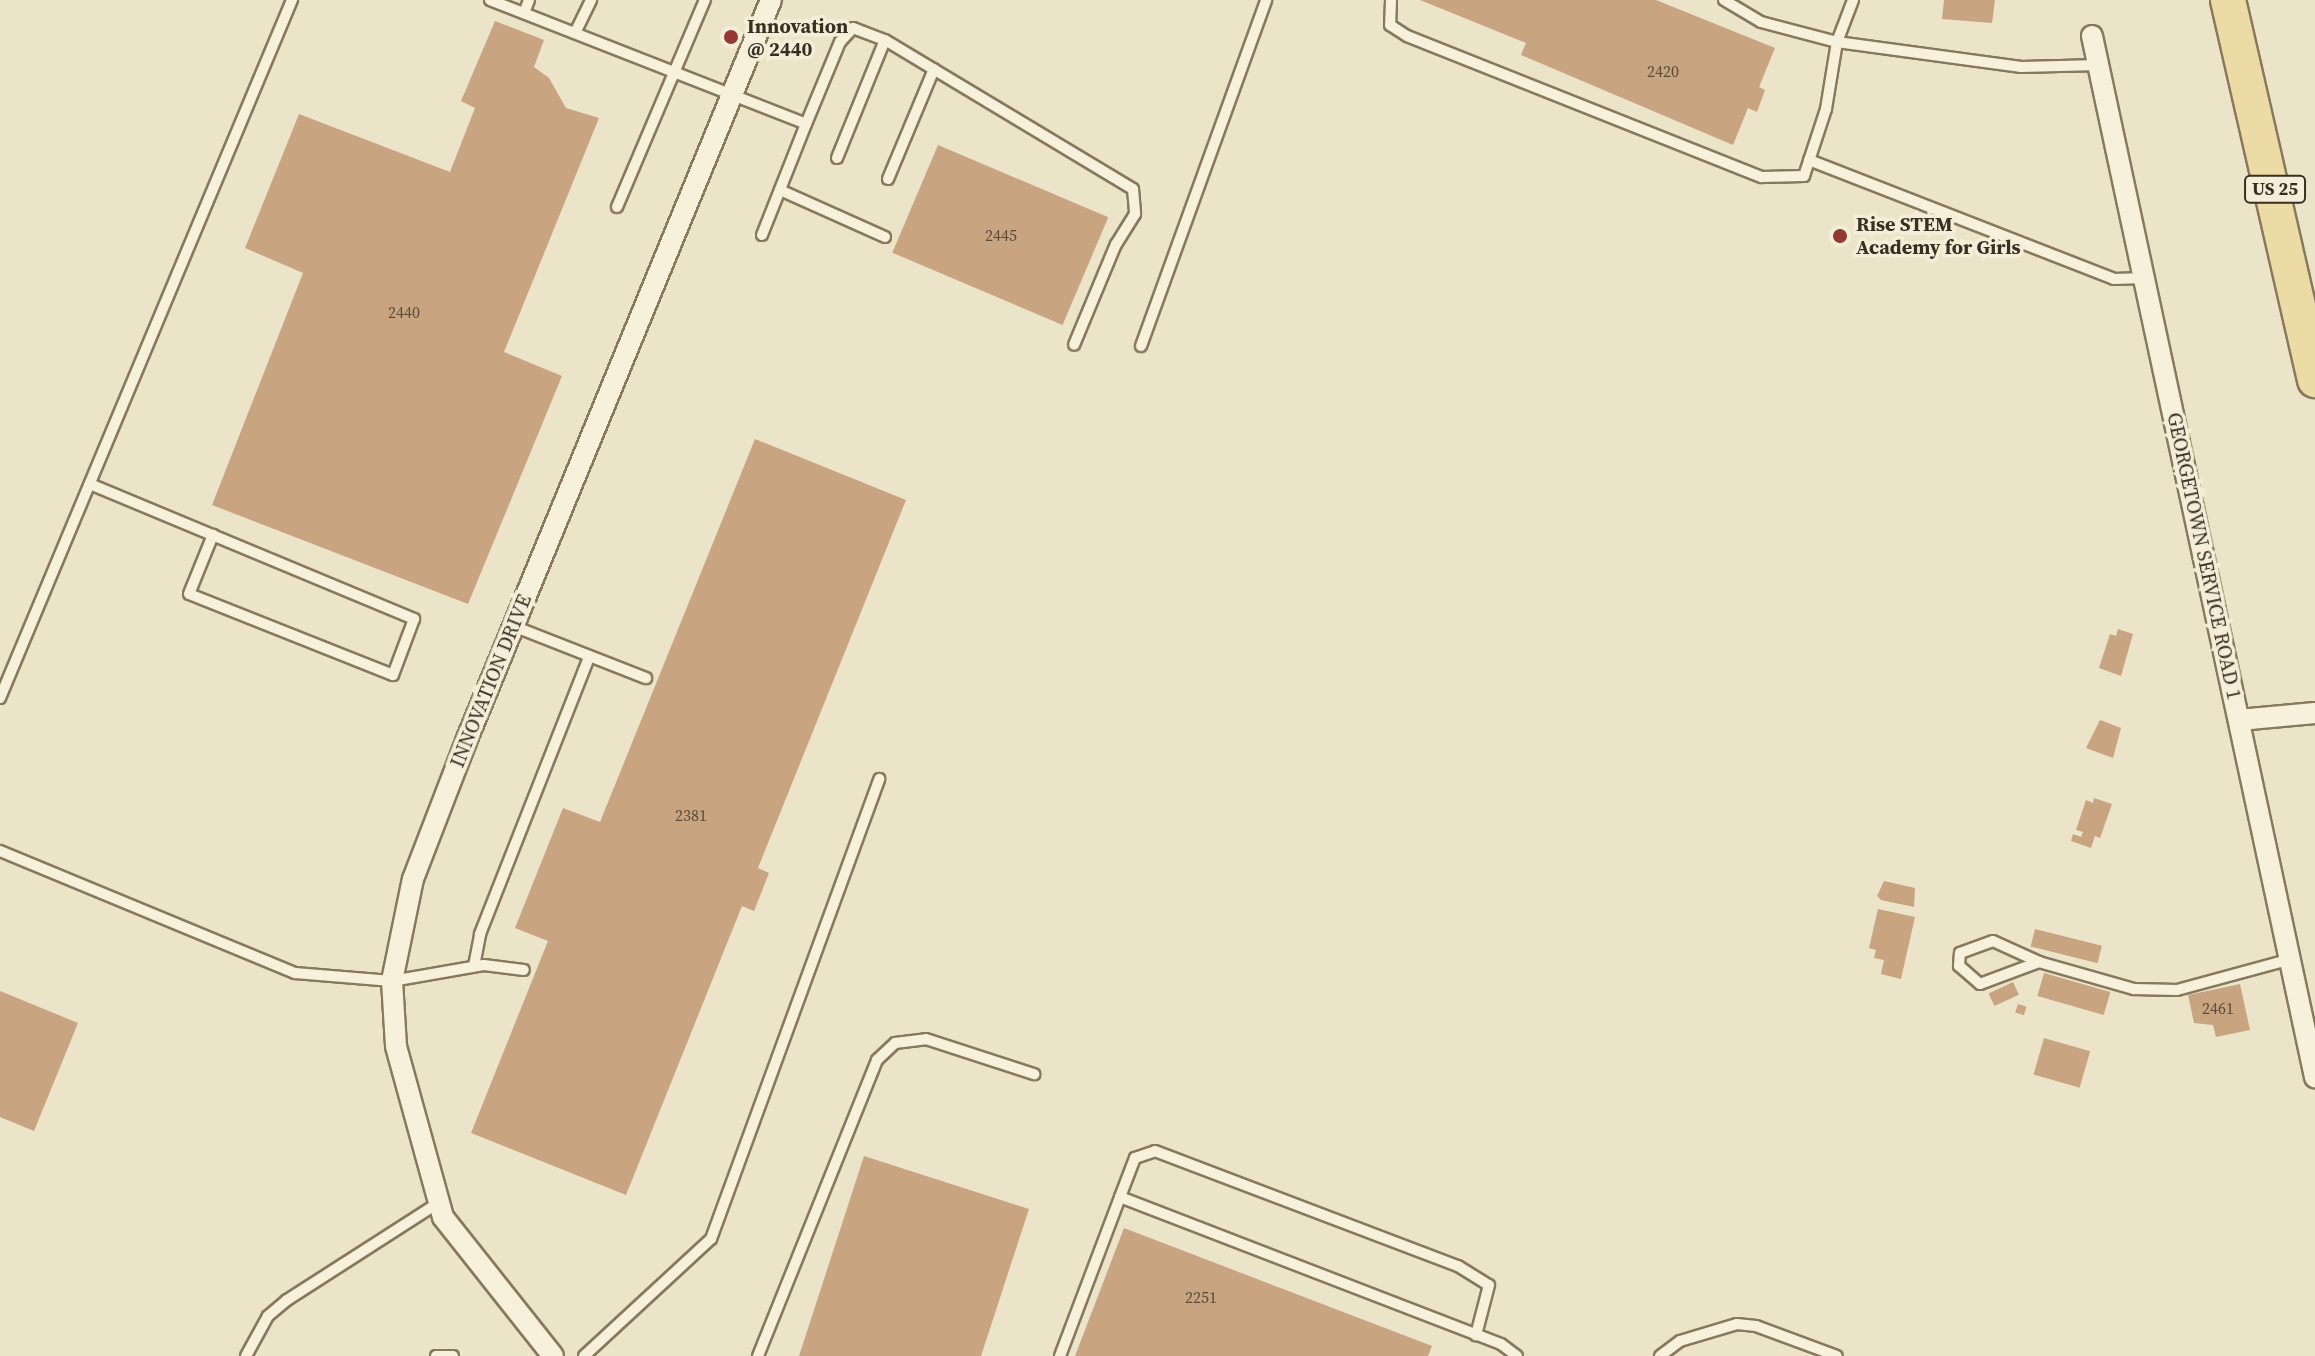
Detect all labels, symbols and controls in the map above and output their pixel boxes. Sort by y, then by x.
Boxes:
place label: Innovation @ 2440 [747,14,848,61]
marker: Innovation @ 2440 [722,28,740,46]
house number: 2420 [1647,61,1679,81]
road number: US 25 [2243,175,2307,203]
place label: Rise STEM Academy for Girls [1856,212,2021,259]
house number: 2445 [985,225,1017,245]
marker: Rise STEM Academy for Girls [1831,227,1849,245]
house number: 2440 [388,302,420,322]
street label: GEORGETOWN SERVICE ROAD 1 [2162,410,2246,702]
street label: INNOVATION DRIVE [445,591,537,771]
house number: 2381 [675,805,707,825]
house number: 2461 [2202,998,2234,1018]
house number: 2251 [1185,1287,1217,1307]

